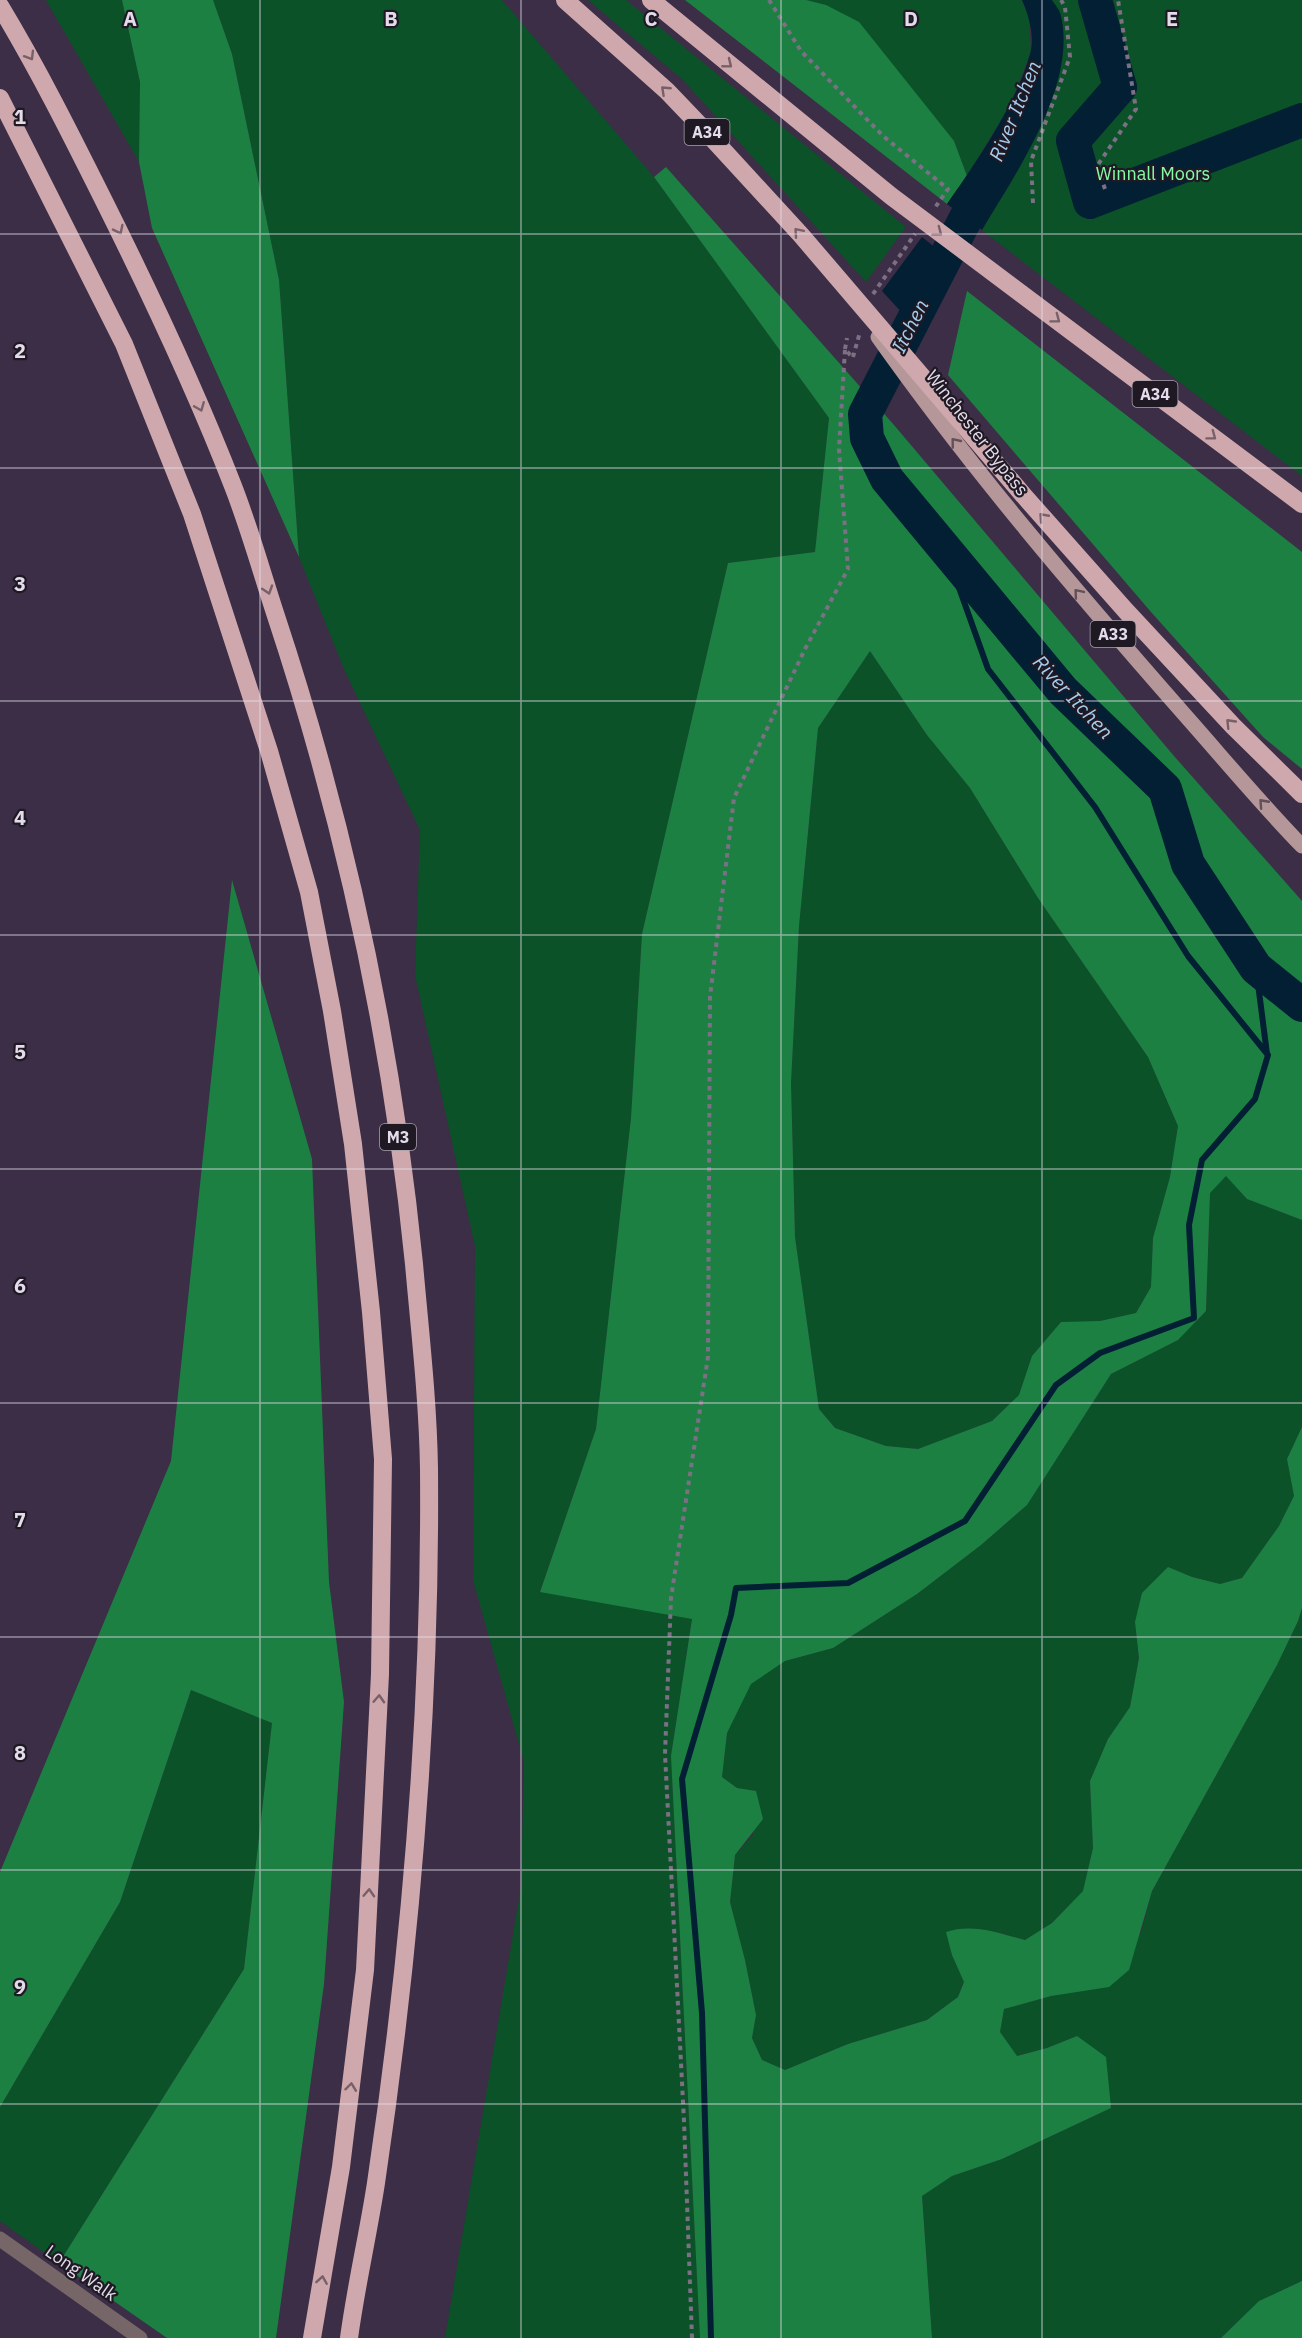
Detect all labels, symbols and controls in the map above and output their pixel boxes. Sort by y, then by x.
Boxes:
text: A [123,5,137,32]
text: B [384,5,398,32]
text: C [644,5,658,32]
text: D [904,5,918,32]
text: E [1166,5,1178,32]
one-way arrow [23,50,35,60]
one-way arrow [722,56,733,67]
water label: River Itchen [982,57,1047,165]
one-way arrow [662,86,673,97]
text: 1 [14,103,26,130]
road number: A34 [684,119,730,145]
park label: Winnall Moors [1096,162,1210,185]
one-way arrow [111,224,123,235]
one-way arrow [932,224,943,235]
one-way arrow [794,228,805,239]
water label: Itchen [885,294,934,357]
one-way arrow [1049,312,1060,323]
text: 2 [14,337,26,364]
street label: Winchester Bypass [921,365,1034,500]
road number: A34 [1132,381,1178,407]
one-way arrow [193,401,205,412]
one-way arrow [1205,429,1216,440]
one-way arrow [952,438,963,449]
one-way arrow [1039,513,1050,524]
text: 3 [14,570,26,597]
one-way arrow [260,584,273,595]
one-way arrow [1075,589,1086,600]
road number: A33 [1090,621,1136,647]
water label: River Itchen [1027,649,1119,745]
one-way arrow [1227,720,1238,731]
one-way arrow [1259,799,1270,810]
text: 4 [14,804,26,831]
text: 5 [14,1038,26,1065]
road number: M3 [380,1124,416,1150]
text: 6 [14,1272,26,1299]
text: 7 [14,1506,26,1533]
one-way arrow [372,1694,385,1703]
text: 8 [14,1739,26,1766]
one-way arrow [362,1889,375,1898]
text: 9 [14,1973,26,2000]
one-way arrow [344,2083,356,2092]
street label: Long Walk [41,2239,122,2306]
one-way arrow [315,2276,328,2286]

